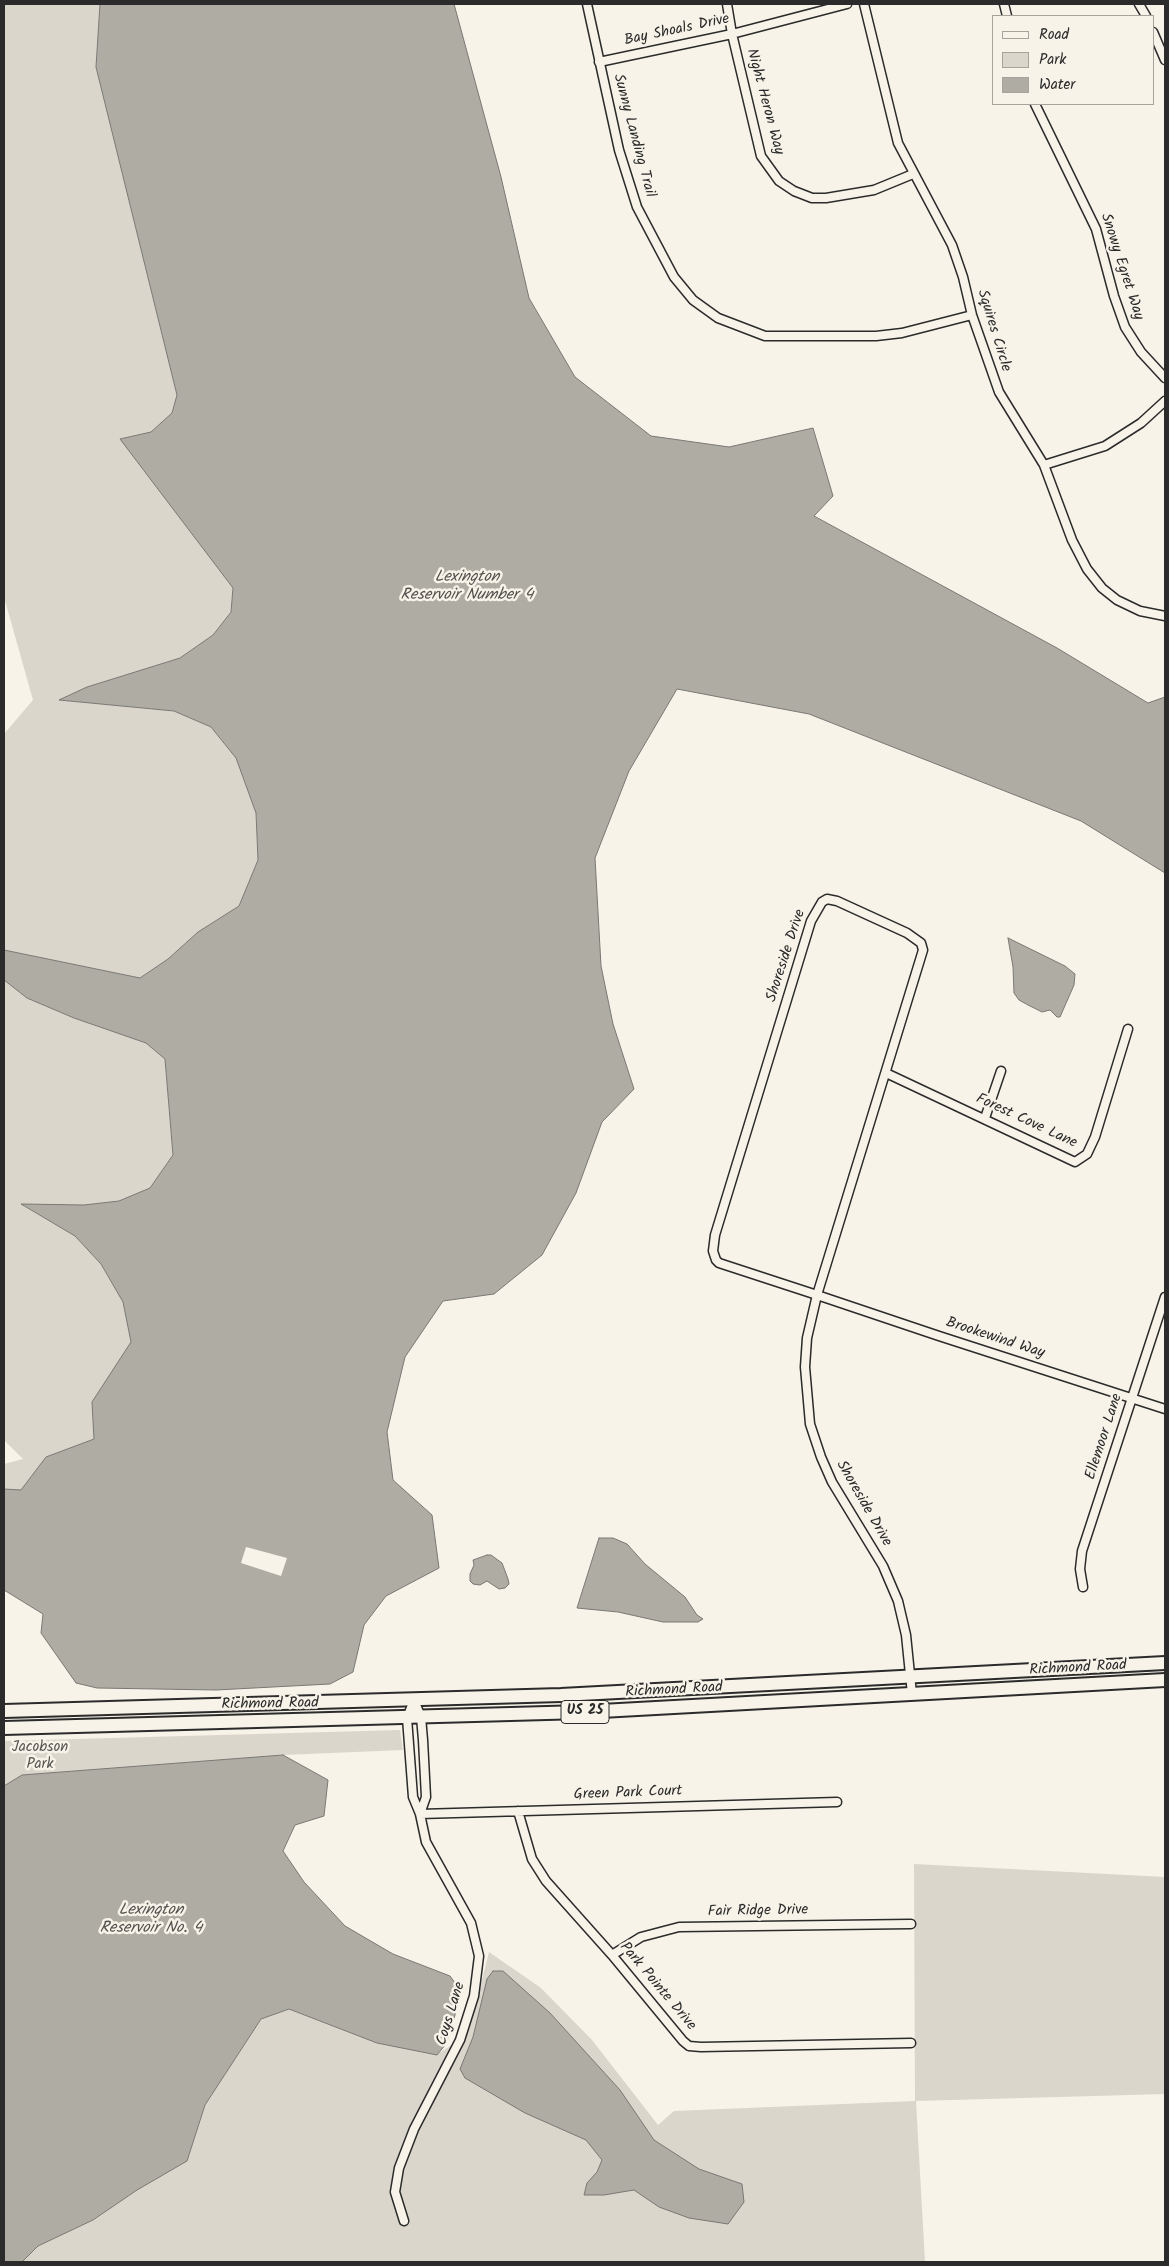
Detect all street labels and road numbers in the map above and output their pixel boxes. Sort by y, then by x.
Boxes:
street label: Bay Shoals Drive [623,11,731,51]
street label: Night Heron Way [741,47,787,157]
street label: Sunny Landing Trail [608,72,658,200]
street label: Snowy Egret Way [1095,211,1147,323]
street label: Squires Circle [972,288,1014,374]
street label: Shoreside Drive [764,908,810,1004]
street label: Forest Cove Lane [973,1091,1079,1153]
street label: Brookewind Way [943,1315,1047,1363]
street label: Ellemoor Lane [1083,1392,1127,1482]
street label: Shoreside Drive [831,1458,895,1550]
street label: Richmond Road [1029,1657,1127,1681]
street label: Richmond Road [625,1679,723,1703]
street label: Richmond Road [221,1695,319,1715]
road number: US 25 [561,1700,609,1724]
street label: Green Park Court [573,1783,683,1805]
street label: Fair Ridge Drive [708,1902,808,1922]
street label: Park Pointe Drive [615,1939,699,2035]
street label: Coys Lane [434,1980,470,2048]

